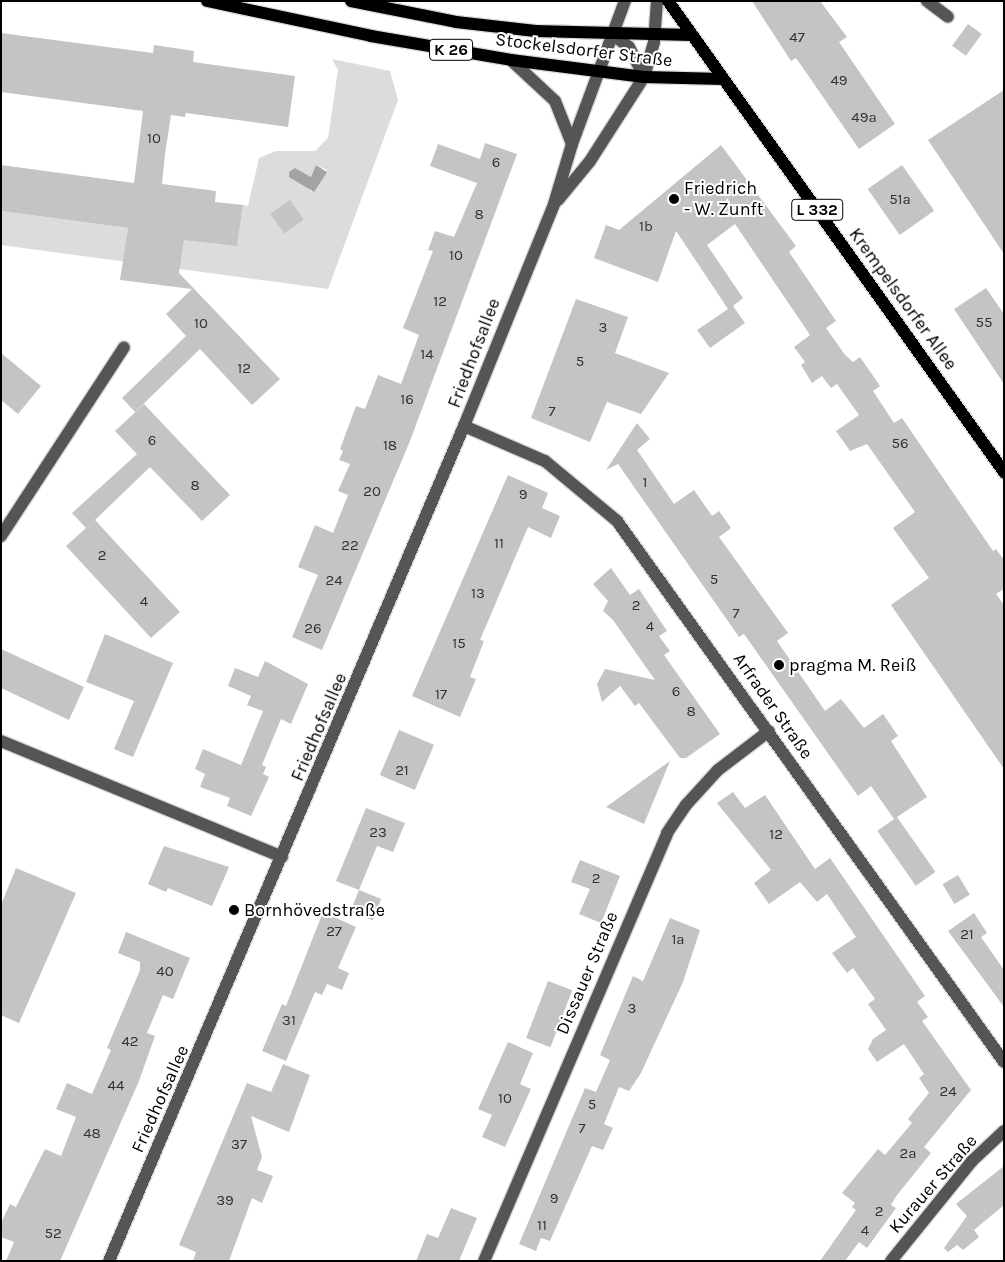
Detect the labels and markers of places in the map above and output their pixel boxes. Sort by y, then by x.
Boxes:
place label: Friedrich - W. Zunft [684,178,763,220]
marker: Friedrich - W. Zunft [668,193,680,205]
place label: pragma M. Reiß [789,654,917,676]
marker: pragma M. Reiß [773,659,785,671]
place label: Bornhövedstraße [244,899,385,921]
marker: Bornhövedstraße [228,904,240,916]

